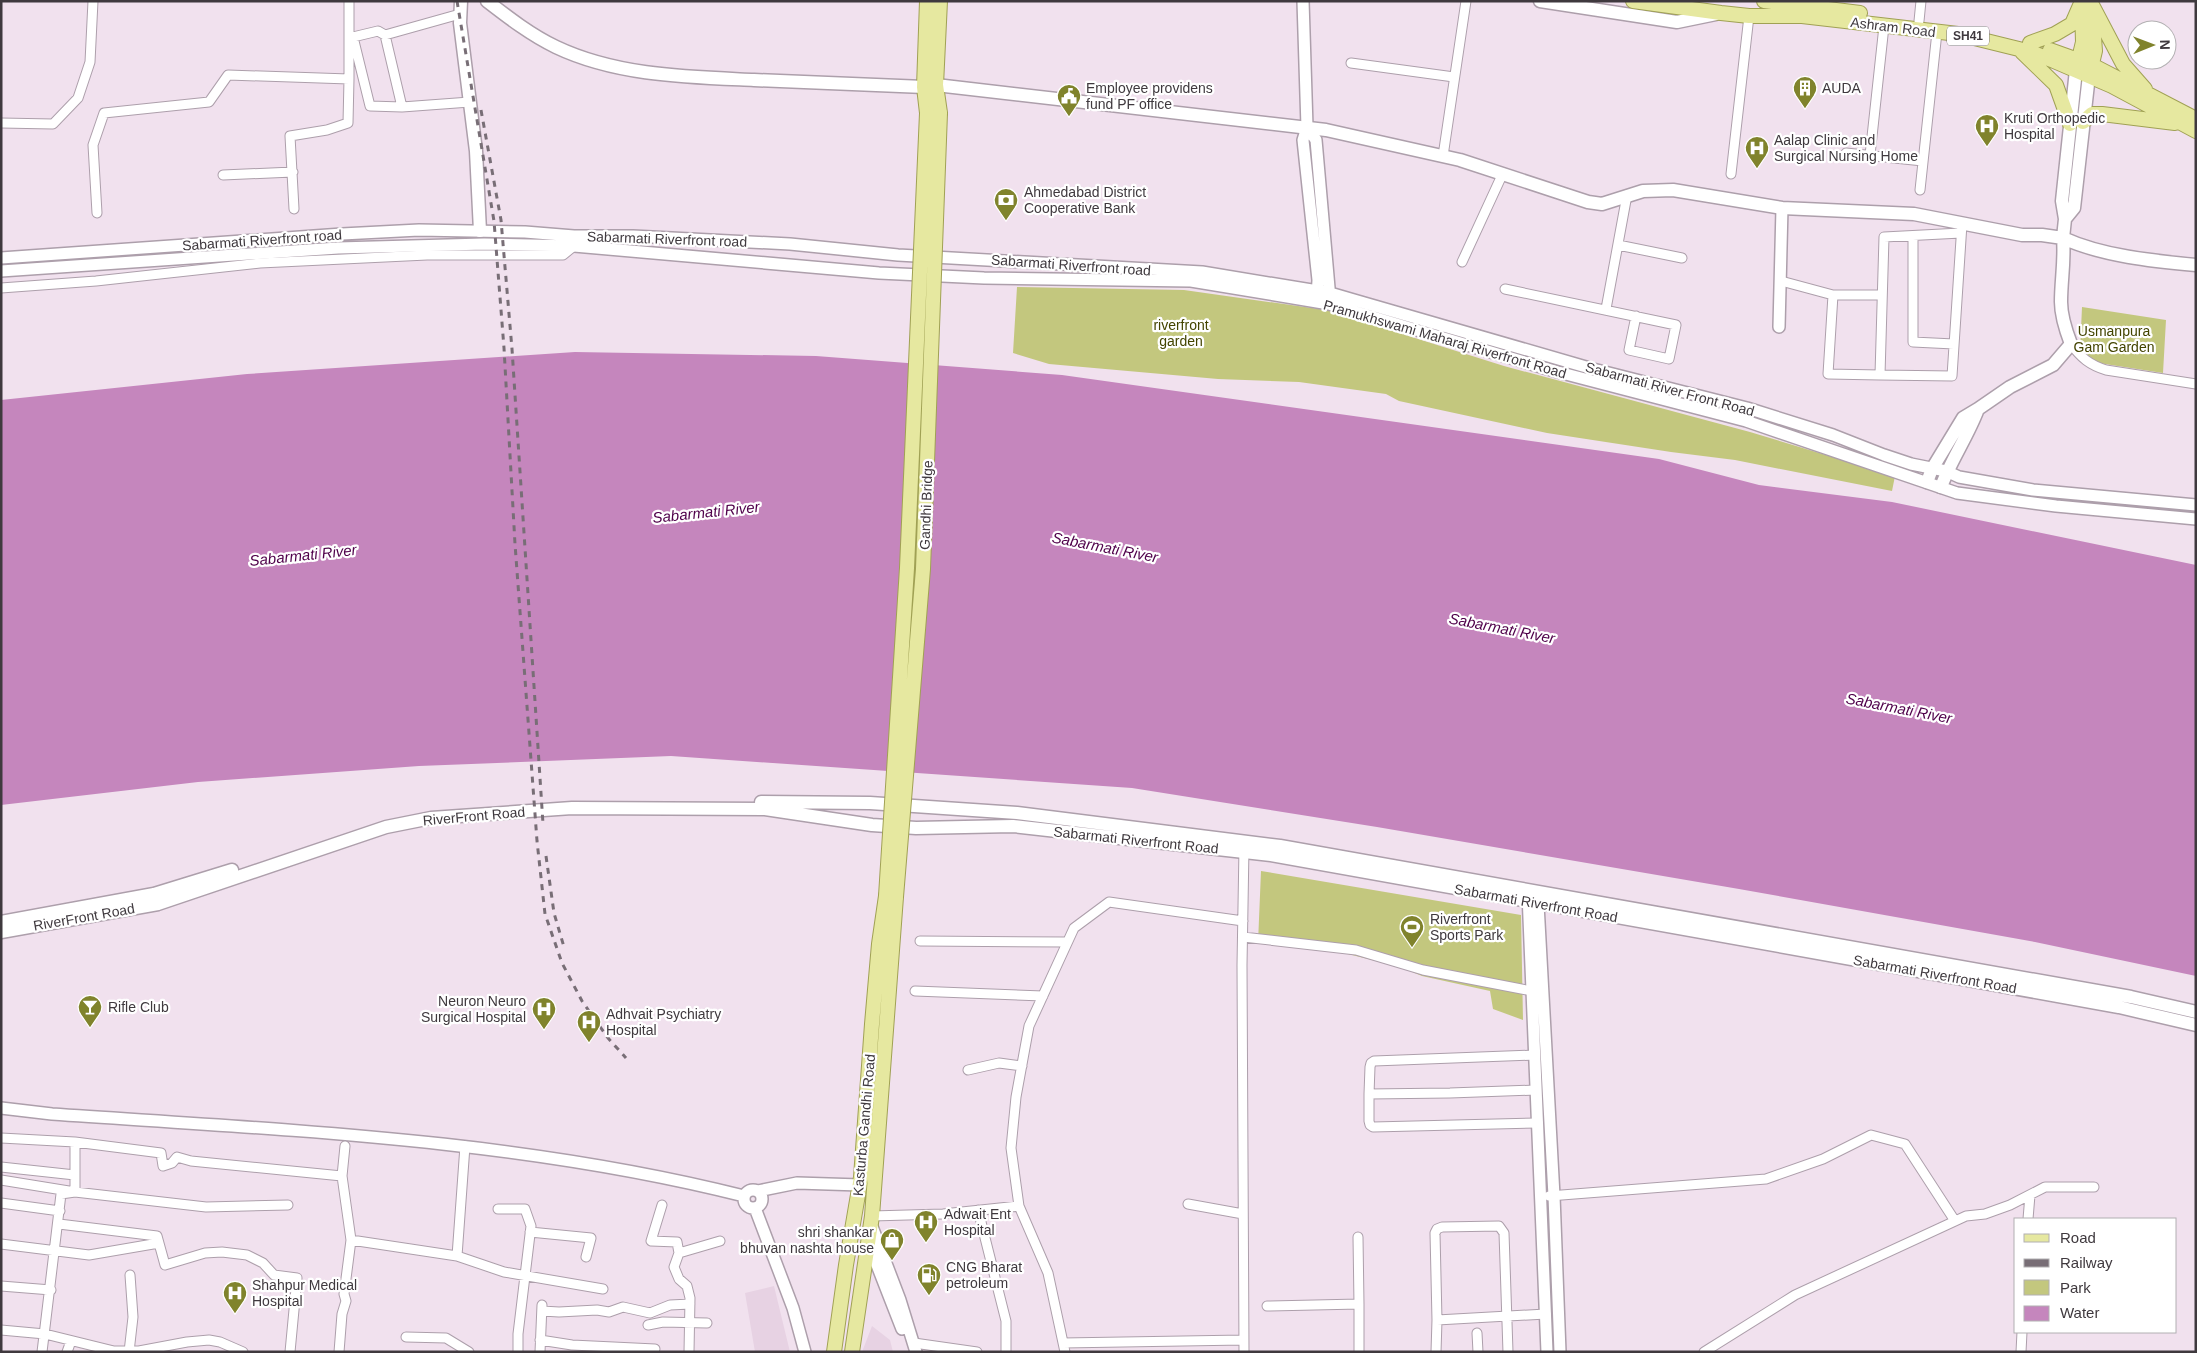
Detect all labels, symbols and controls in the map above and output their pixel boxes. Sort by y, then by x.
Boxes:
street label: Ashram Road [1850,14,1936,40]
north arrow [2127,20,2177,70]
road number: SH41 [1947,27,1989,46]
text: N [2157,40,2173,50]
building icon: AUDA [1792,75,1818,109]
place label: Employee providens fund PF office [1086,80,1213,112]
place label: AUDA [1822,80,1862,96]
public building icon: Employee providens fund PF office [1056,83,1082,117]
place label: Kruti Orthopedic Hospital [2004,110,2105,142]
hospital icon: Kruti Orthopedic Hospital [1974,113,2000,147]
place label: Aalap Clinic and Surgical Nursing Home [1774,132,1918,164]
hospital icon: Aalap Clinic and Surgical Nursing Home [1744,135,1770,169]
place label: Ahmedabad District Cooperative Bank [1024,184,1146,216]
bank icon: Ahmedabad District Cooperative Bank [993,187,1019,221]
street label: Sabarmati Riverfront road [181,226,343,254]
street label: Sabarmati Riverfront road [587,228,747,250]
street label: Sabarmati Riverfront road [990,251,1152,279]
street label: Pramukhswami Maharaj Riverfront Road [1322,297,1568,381]
park label: riverfront garden [1153,317,1209,349]
park label: Usmanpura Gam Garden [2074,323,2154,355]
street label: Sabarmati River Front Road [1584,359,1756,419]
street label: Gandhi Bridge [916,460,936,550]
water label: Sabarmati River [652,498,761,526]
water label: Sabarmati River [1051,528,1160,566]
water label: Sabarmati River [249,541,358,569]
water label: Sabarmati River [1448,609,1557,647]
water label: Sabarmati River [1845,689,1954,727]
street label: RiverFront Road [422,804,526,828]
street label: Sabarmati Riverfront Road [1053,823,1219,857]
street label: Sabarmati Riverfront Road [1453,881,1619,925]
street label: RiverFront Road [32,900,136,934]
place label: Riverfront Sports Park [1430,911,1504,943]
sports icon: Riverfront Sports Park [1399,914,1425,948]
street label: Sabarmati Riverfront Road [1852,952,2018,996]
place label: Neuron Neuro Surgical Hospital [421,993,526,1025]
bar icon: Rifle Club [77,994,103,1028]
hospital icon: Neuron Neuro Surgical Hospital [531,996,557,1030]
place label: Rifle Club [108,999,169,1015]
place label: Adhvait Psychiatry Hospital [606,1006,721,1038]
hospital icon: Adhvait Psychiatry Hospital [576,1009,602,1043]
street label: Kasturba Gandhi Road [850,1053,878,1197]
place label: Adwait Ent Hospital [944,1206,1011,1238]
hospital icon: Adwait Ent Hospital [913,1209,939,1243]
legend [2014,1218,2177,1333]
place label: shri shankar bhuvan nashta house [740,1224,874,1256]
shop icon: shri shankar bhuvan nashta house [879,1227,905,1261]
text: Road [2060,1229,2096,1246]
text: Railway [2060,1254,2113,1271]
place label: CNG Bharat petroleum [946,1259,1022,1291]
fuel station icon: CNG Bharat petroleum [916,1262,942,1296]
place label: Shahpur Medical Hospital [252,1277,357,1309]
text: Park [2060,1279,2091,1296]
hospital icon: Shahpur Medical Hospital [222,1280,248,1314]
text: Water [2060,1304,2099,1321]

